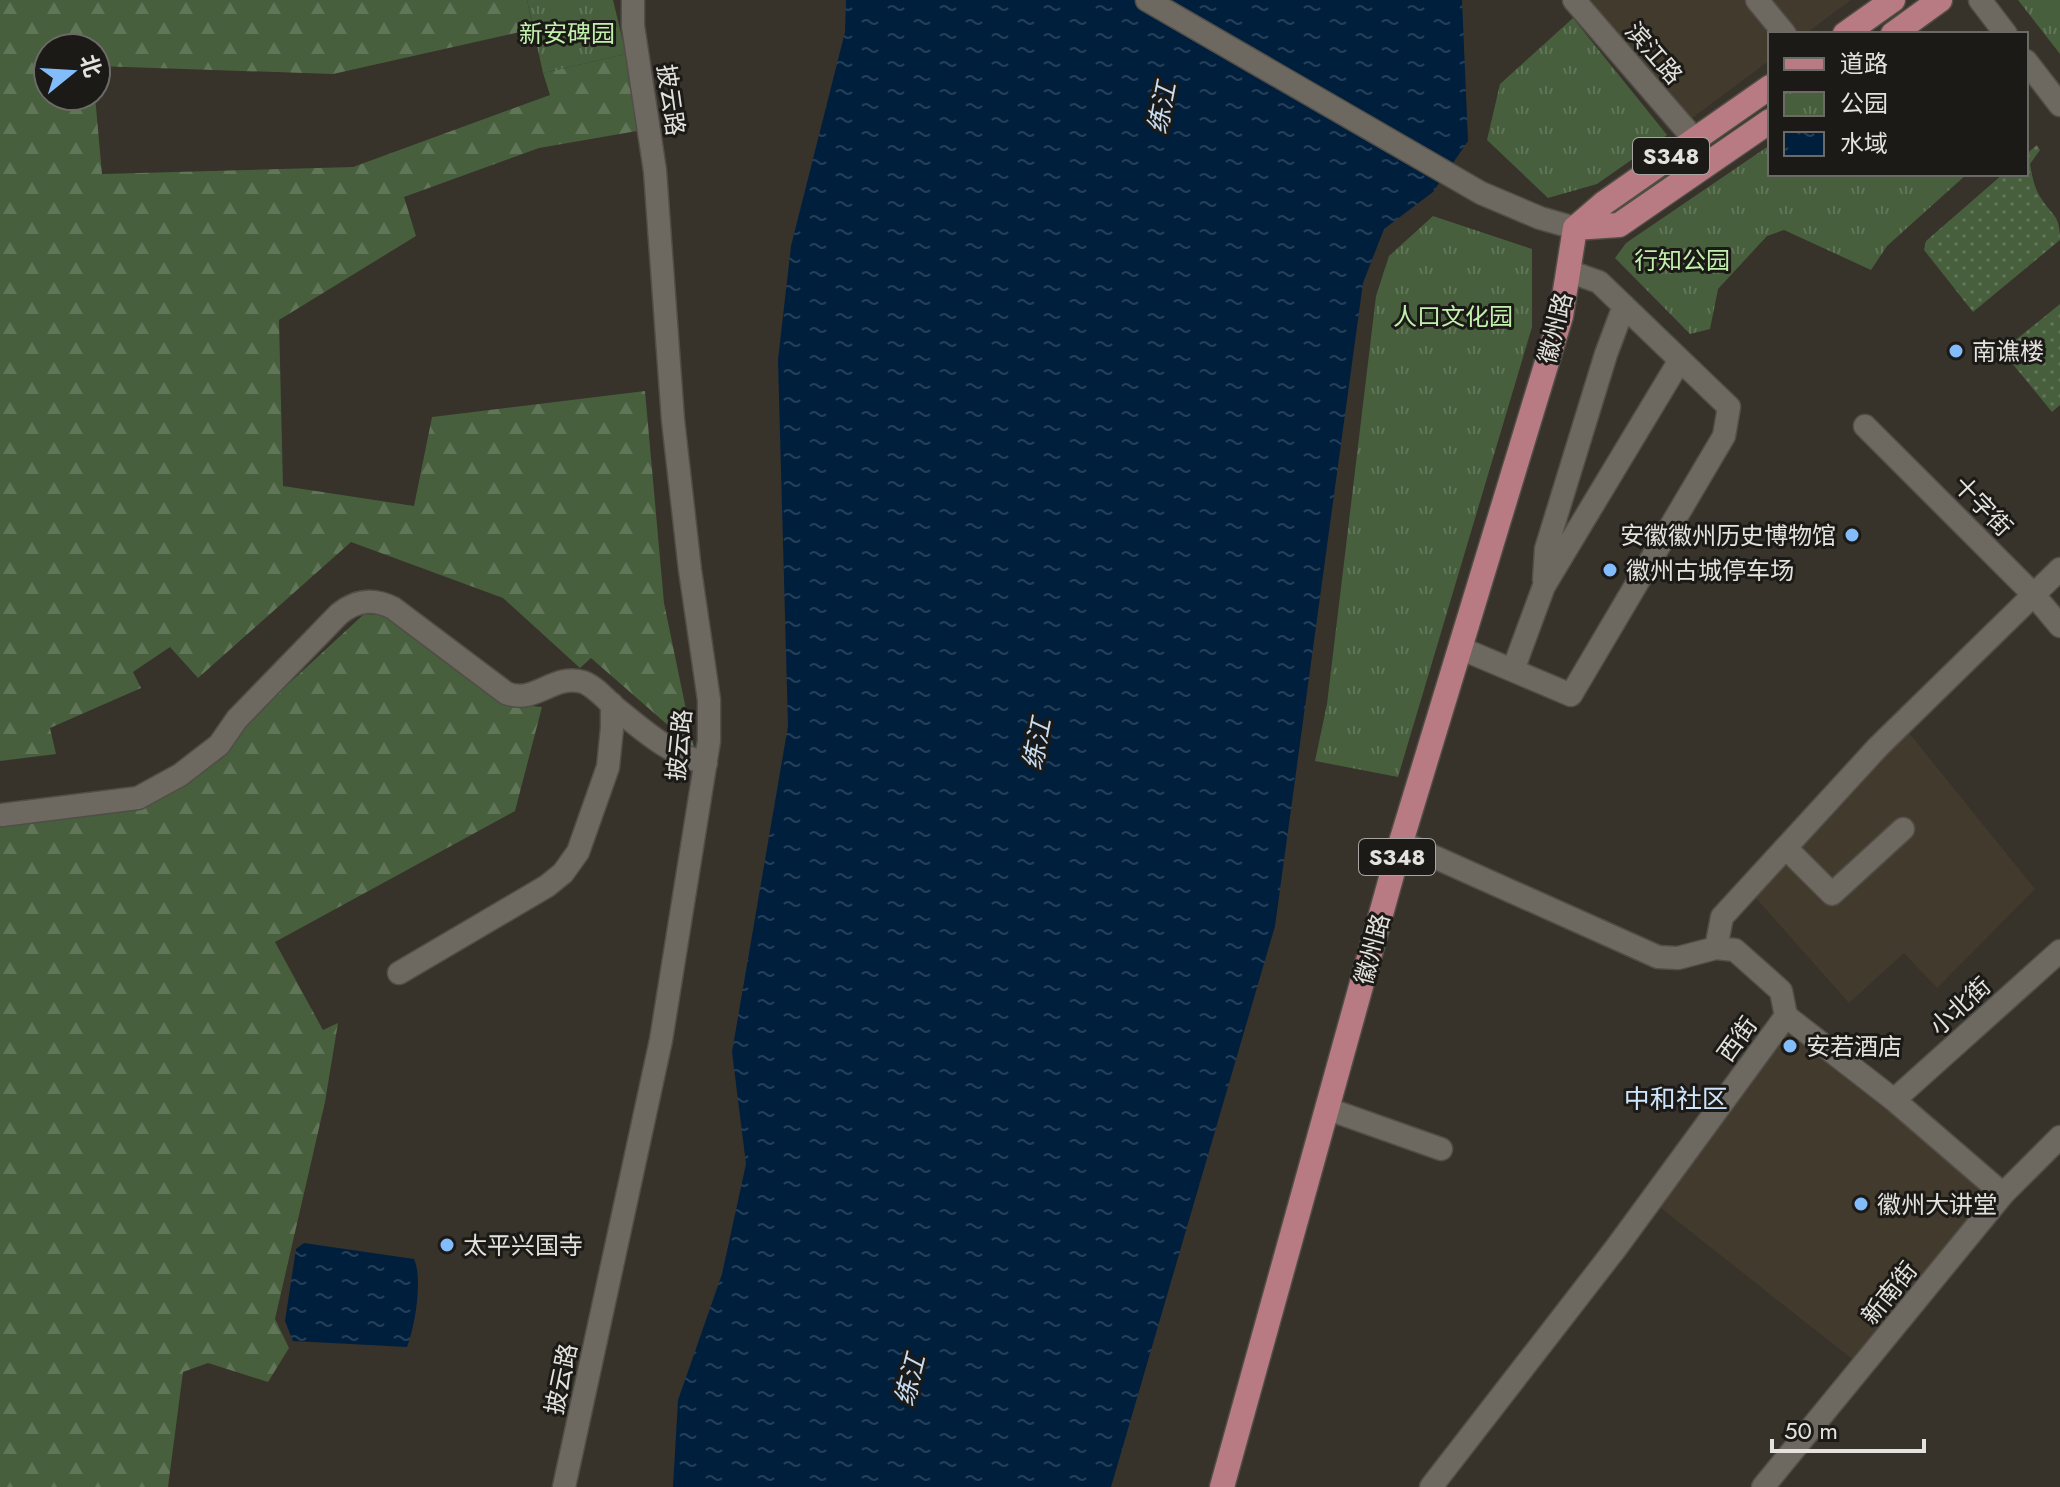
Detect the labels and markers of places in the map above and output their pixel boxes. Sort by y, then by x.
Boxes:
place label: 南谯楼 [1972,334,2044,369]
marker: 南谯楼 [1947,342,1965,360]
place label: 安徽徽州历史博物馆 [1620,518,1836,553]
marker: 安徽徽州历史博物馆 [1843,526,1861,544]
place label: 徽州古城停车场 [1626,553,1794,588]
marker: 徽州古城停车场 [1601,561,1619,579]
place label: 安若酒店 [1806,1029,1902,1064]
marker: 安若酒店 [1781,1037,1799,1055]
place label: 徽州大讲堂 [1877,1187,1997,1222]
marker: 徽州大讲堂 [1852,1195,1870,1213]
place label: 太平兴国寺 [463,1228,583,1263]
marker: 太平兴国寺 [438,1236,456,1254]

